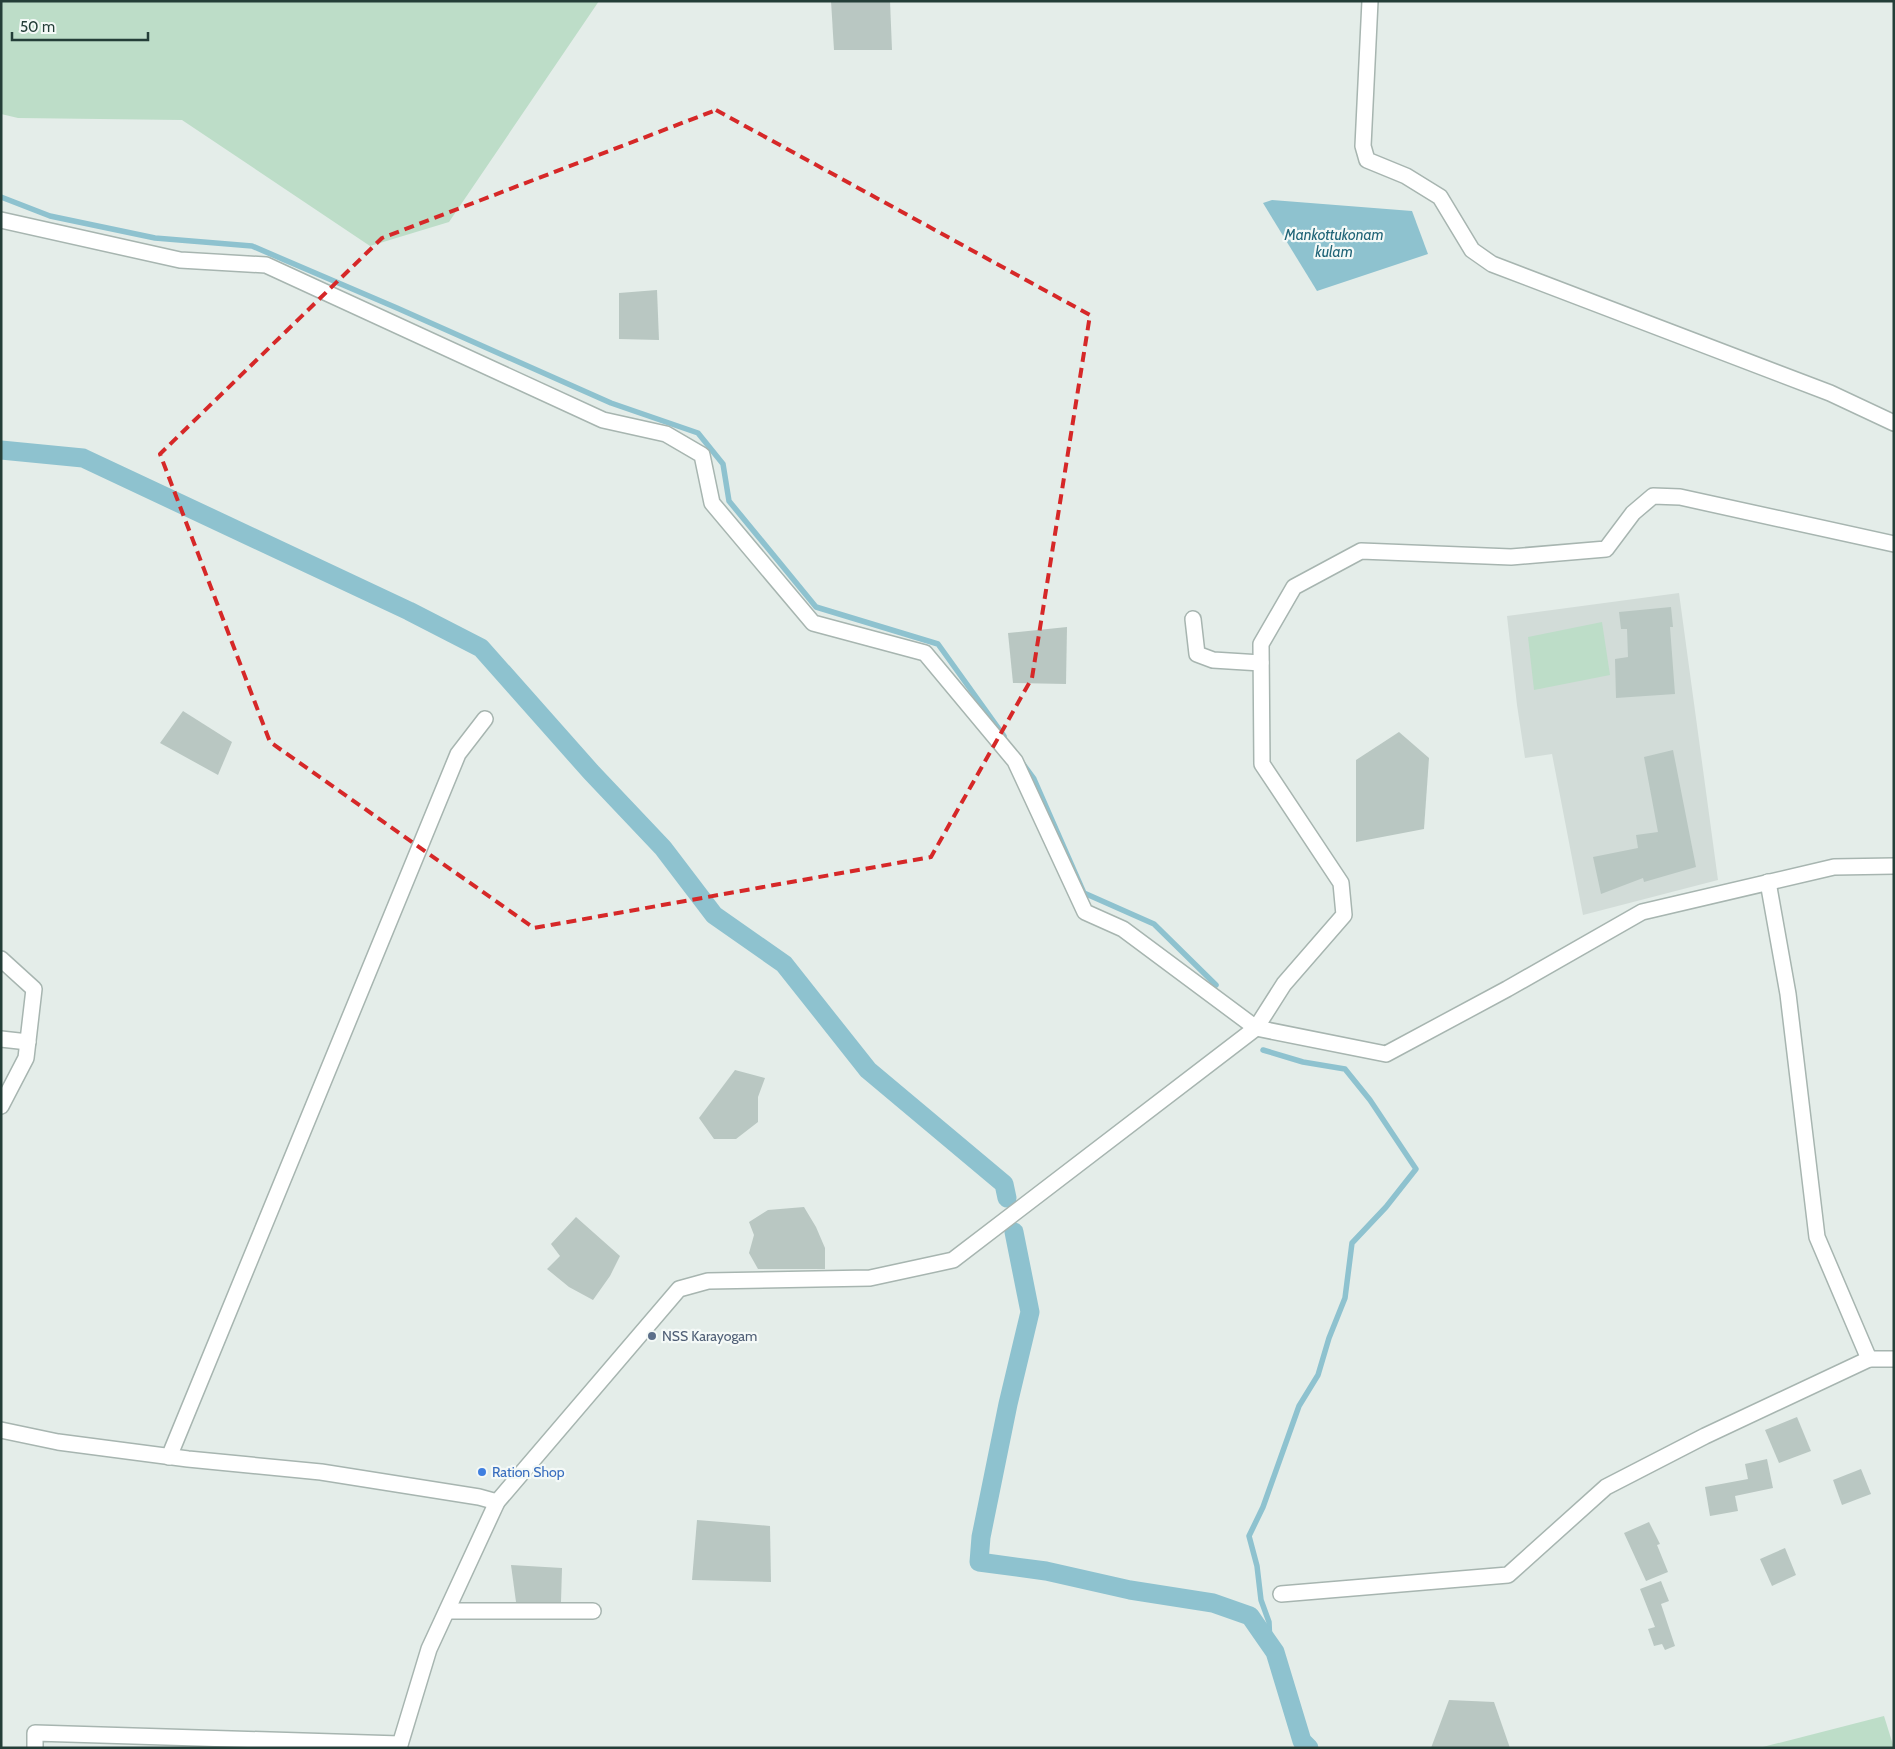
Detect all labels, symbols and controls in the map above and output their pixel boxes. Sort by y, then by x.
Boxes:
scale bar [12,10,149,42]
text: 50 m [20,18,55,36]
water label: Mankottukonam kulam [1283,226,1384,261]
place label: NSS Karayogam [662,1327,757,1345]
marker: NSS Karayogam [646,1330,658,1342]
place label: Ration Shop [492,1463,565,1481]
marker: Ration Shop [476,1466,488,1478]

